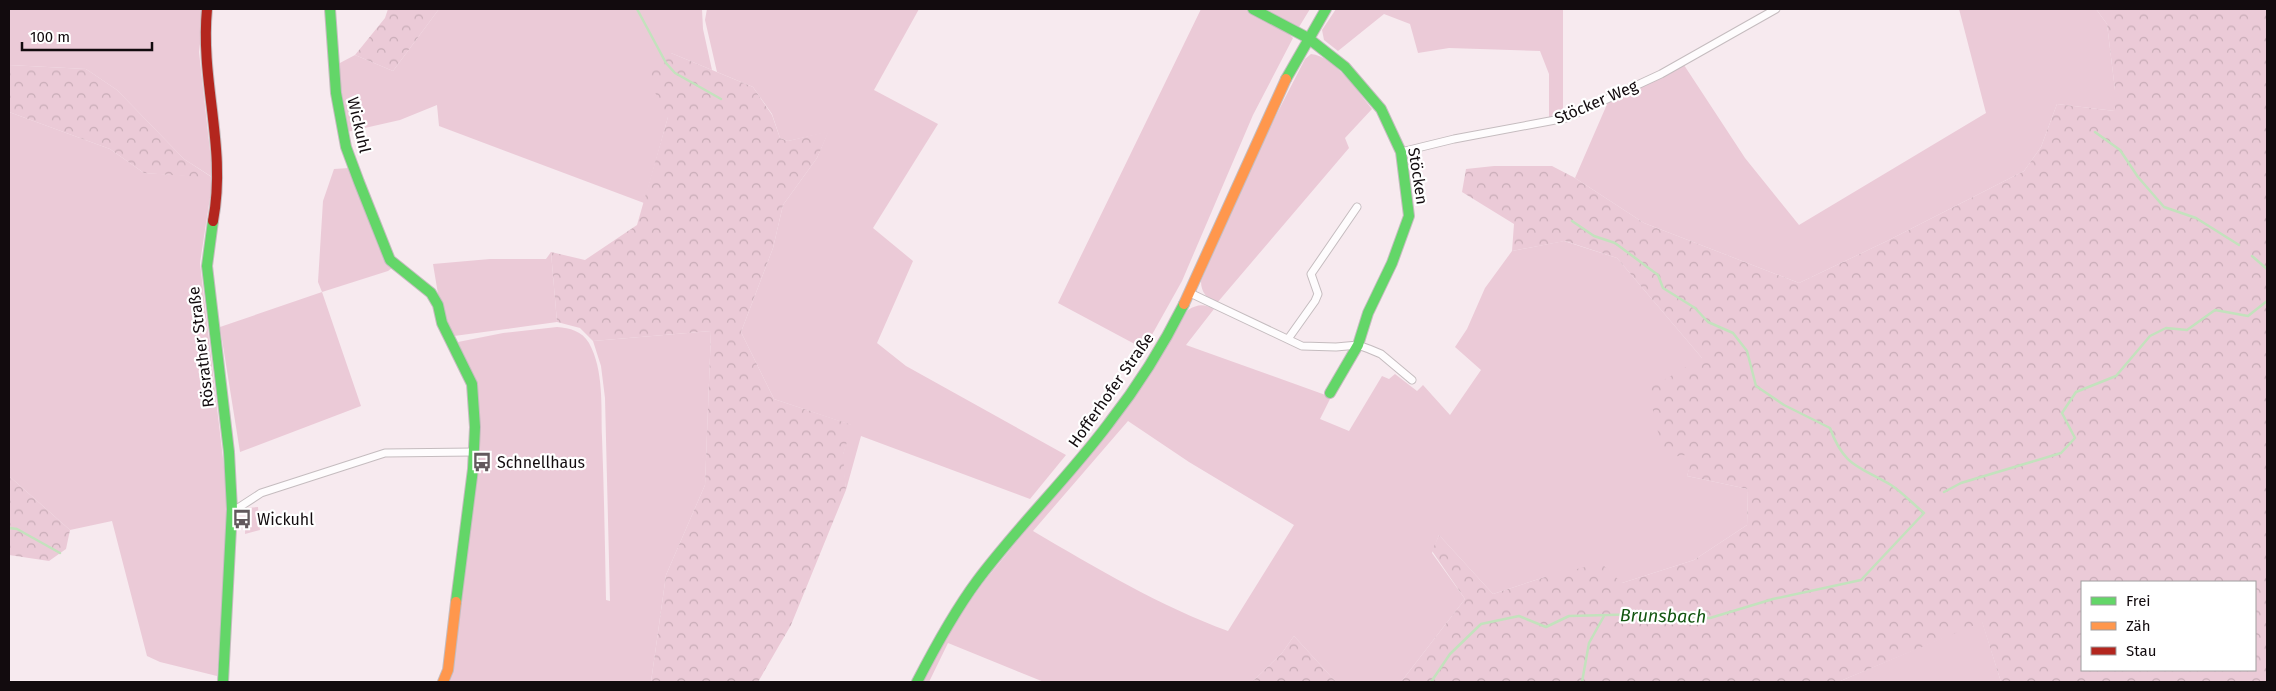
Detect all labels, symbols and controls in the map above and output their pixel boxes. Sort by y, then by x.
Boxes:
scale bar [22,20,152,52]
text: 100 m [30,28,70,46]
street label: Stöcker Weg [1552,76,1641,128]
street label: Wickuhl [343,95,375,155]
street label: Stöcken [1404,146,1432,206]
street label: Rösrather Straße [184,285,218,409]
street label: Hofferhofer Straße [1064,329,1158,451]
bus stop icon: Schnellhaus [471,451,493,473]
place label: Schnellhaus [497,453,585,472]
bus stop icon: Wickuhl [231,508,253,530]
place label: Wickuhl [257,510,314,529]
legend [2081,581,2256,671]
text: Frei [2126,592,2151,610]
water label: Brunsbach [1620,604,1706,628]
text: Zäh [2126,617,2151,635]
text: Stau [2126,642,2156,660]

